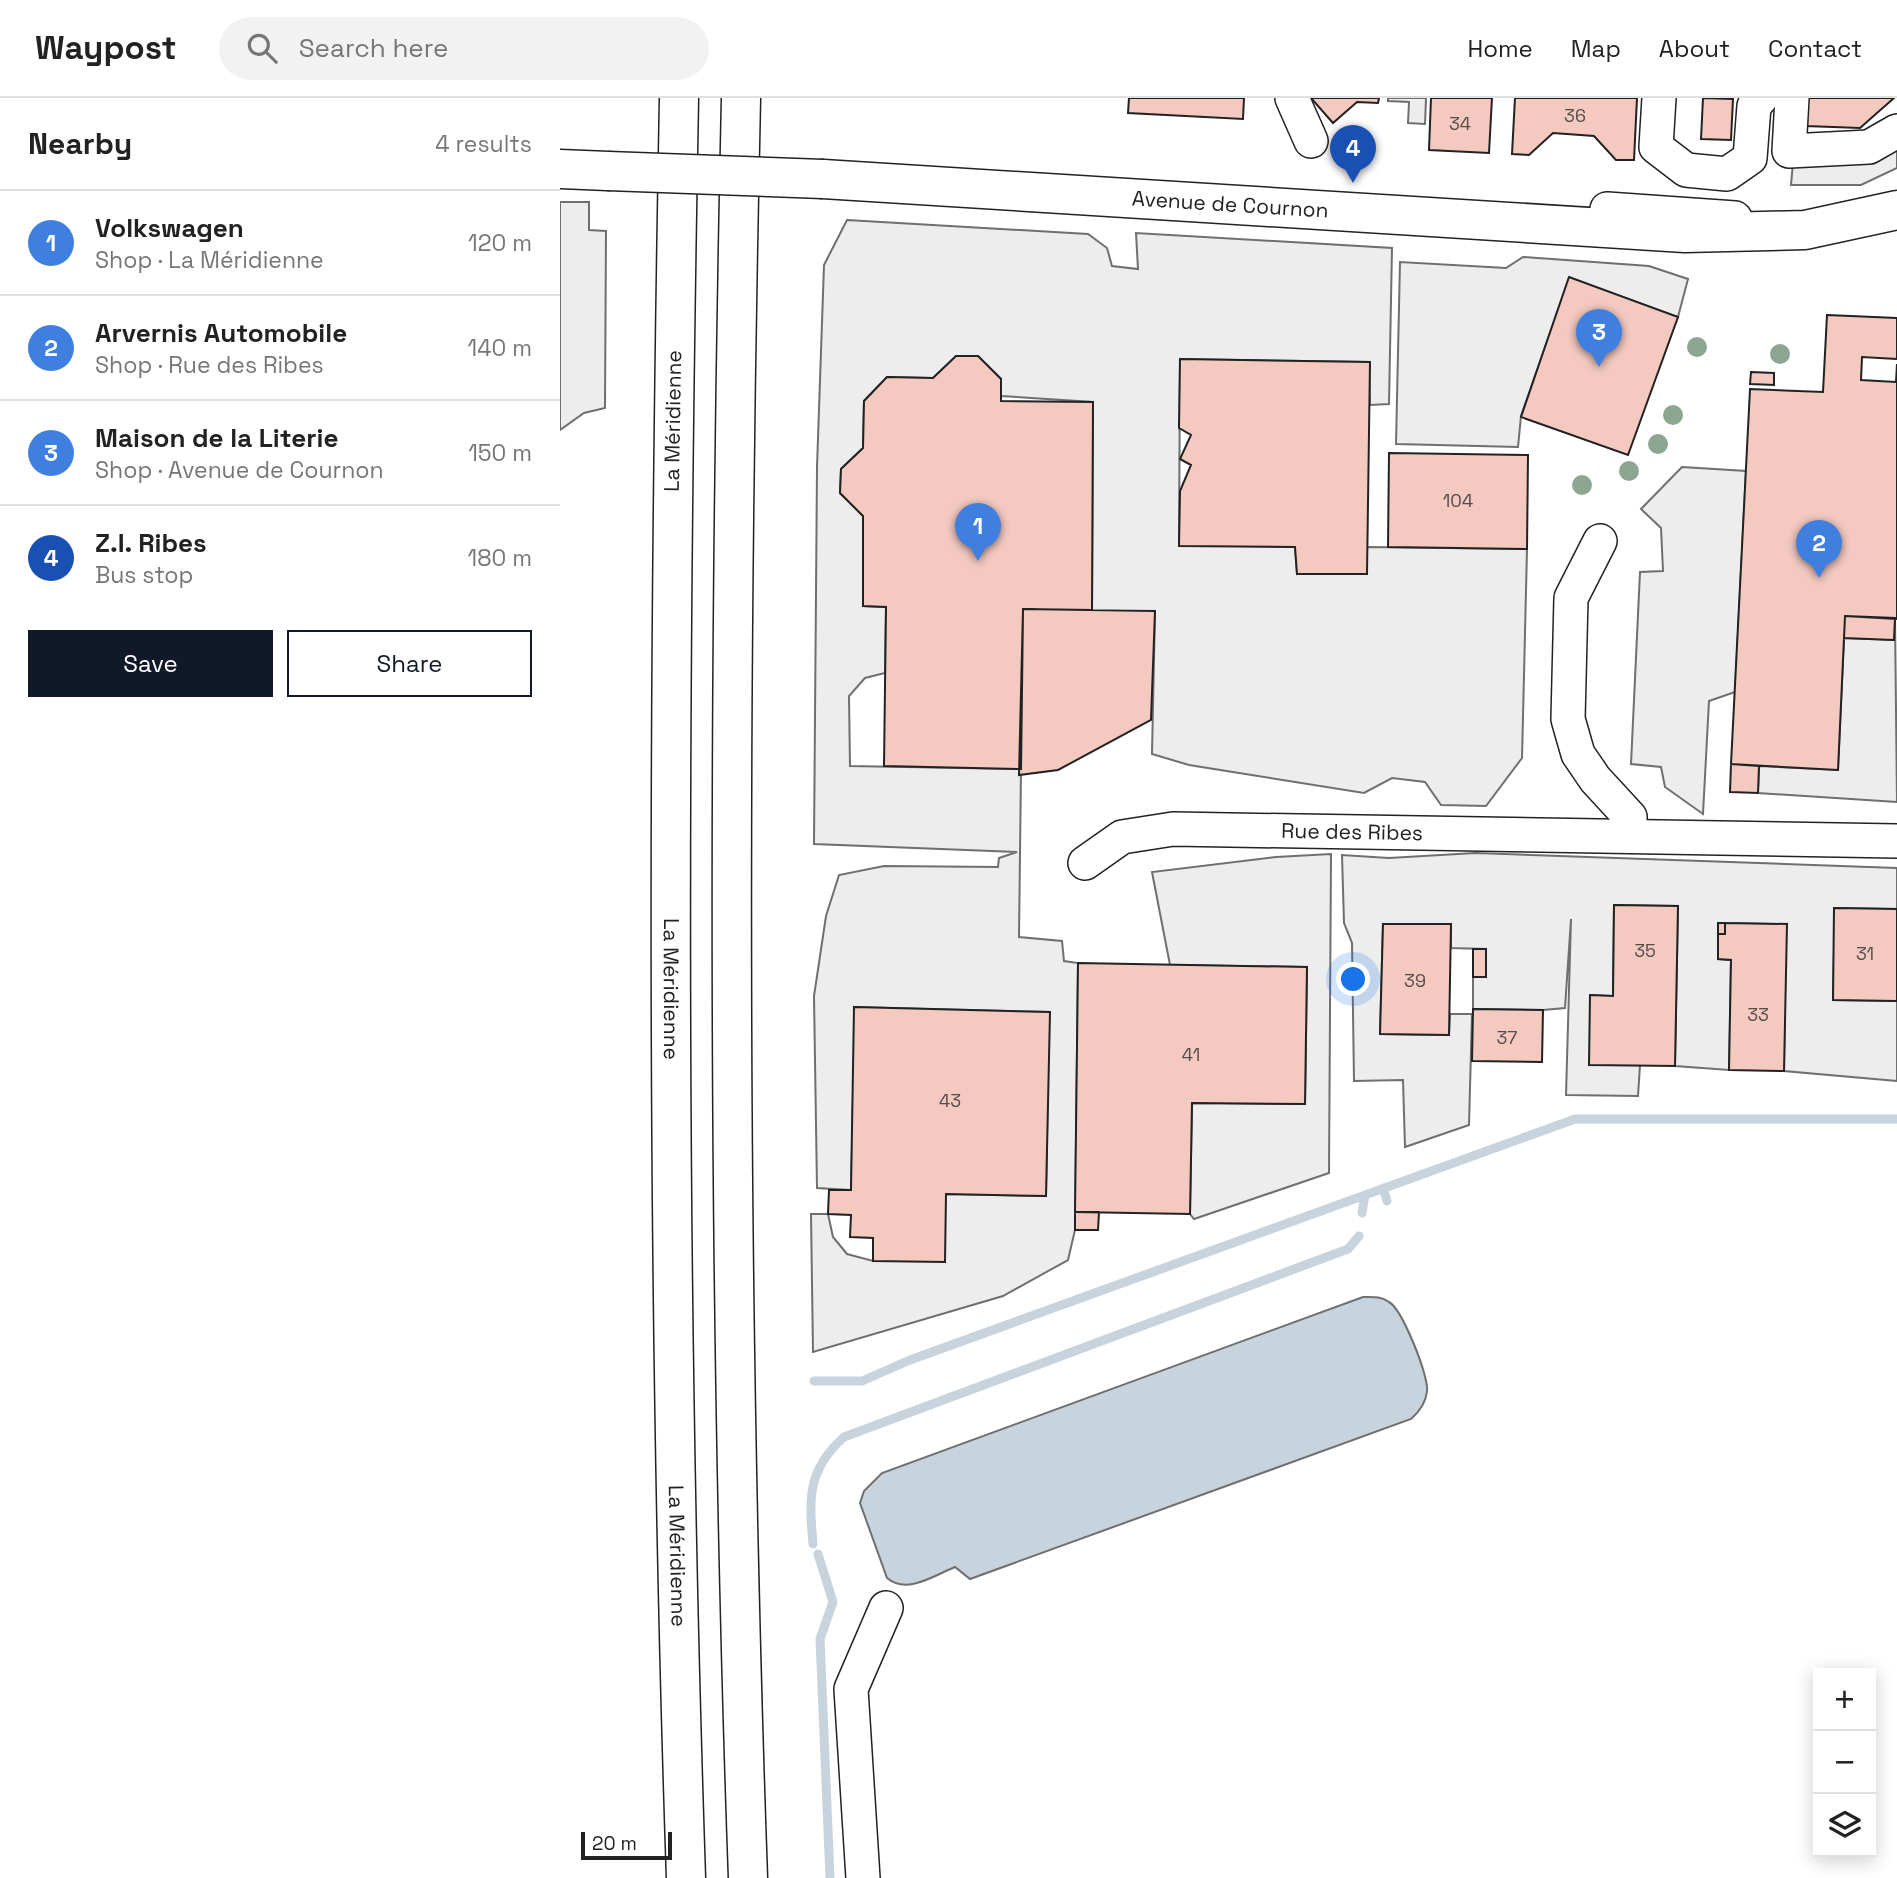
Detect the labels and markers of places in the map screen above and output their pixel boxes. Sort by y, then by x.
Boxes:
pin: 4 [1330,125,1376,183]
pin: 3 [1576,309,1622,367]
pin: 1 [955,503,1001,561]
pin: 2 [1796,520,1842,578]

